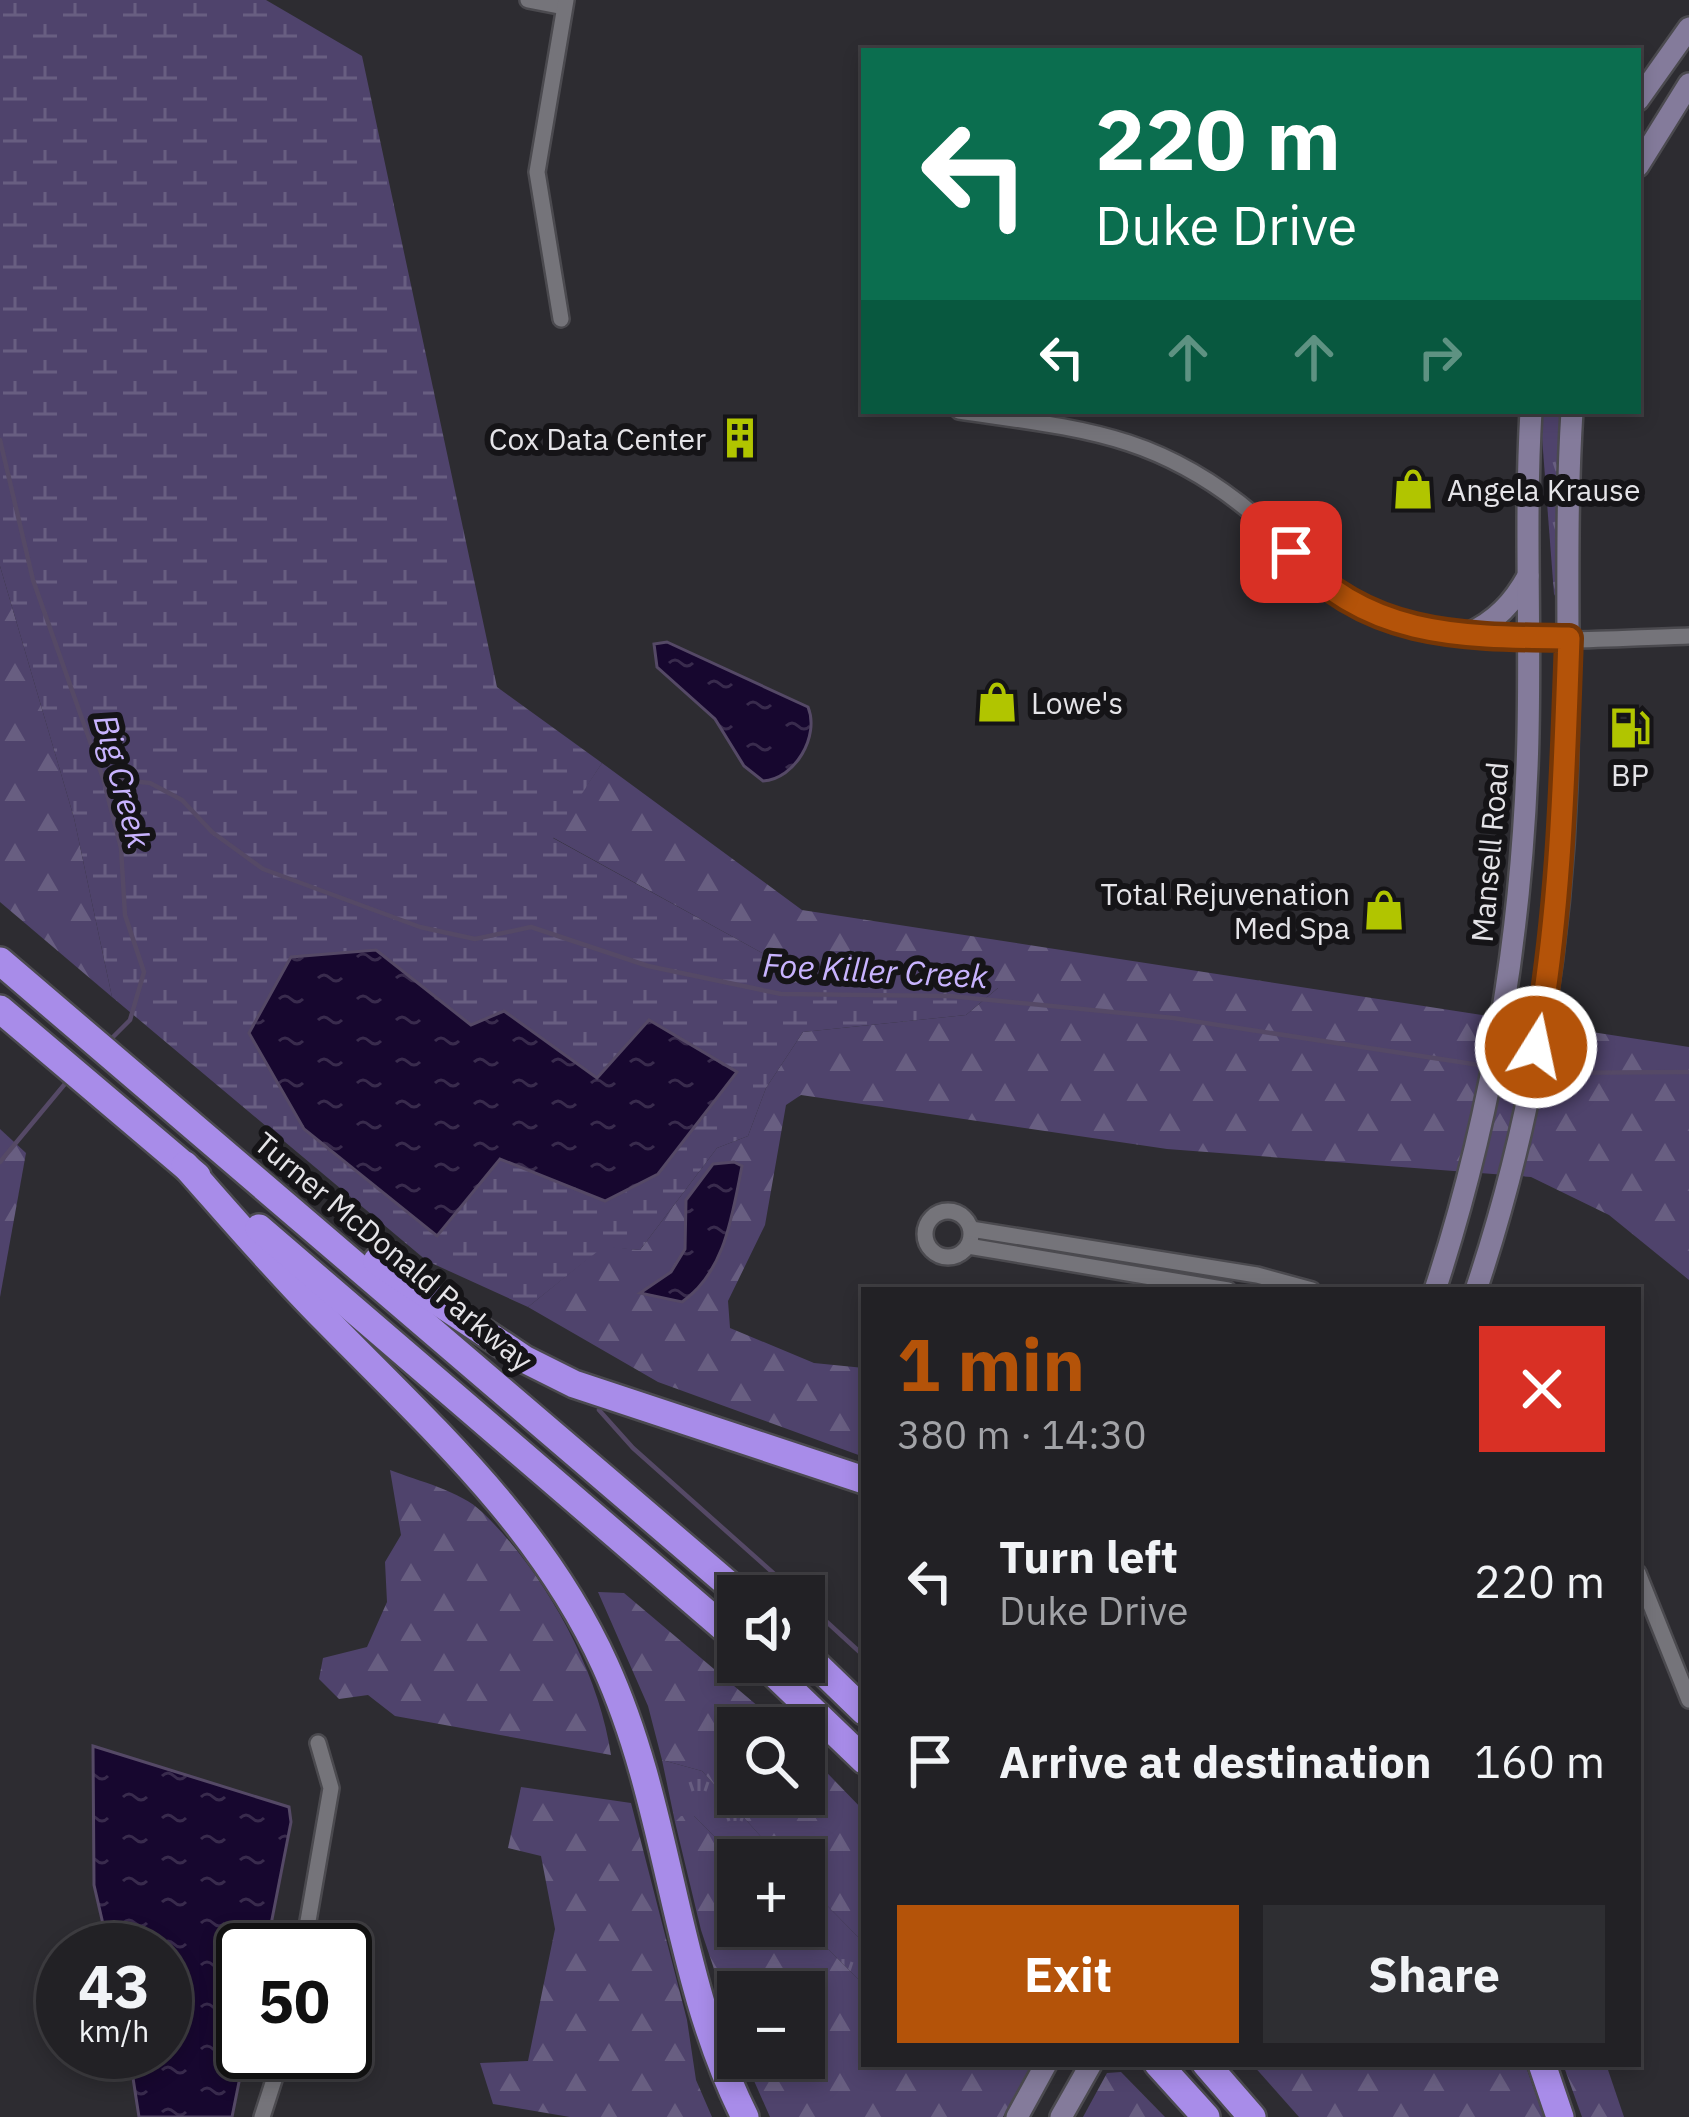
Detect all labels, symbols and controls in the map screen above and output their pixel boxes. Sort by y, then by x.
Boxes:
text: 220 m [1095,84,1341,193]
icon: left [897,96,1053,252]
text: Duke Drive [1095,190,1357,260]
icon: left [1029,324,1095,390]
icon: ahead [1155,324,1221,390]
icon: ahead [1281,324,1347,390]
icon: right [1407,324,1473,390]
building icon: Cox Data Center [717,415,763,461]
place label: Cox Data Center [489,419,706,458]
shop icon: Angela Krause [1390,466,1436,512]
place label: Angela Krause [1447,470,1640,509]
pin [1240,501,1342,603]
icon: arrive [1258,519,1324,585]
shop icon: Lowe's [974,679,1020,725]
place label: Lowe's [1031,683,1123,722]
fuel station icon: BP [1607,705,1653,751]
water label: Big Creek [85,709,162,853]
place label: BP [1611,755,1649,794]
street label: Mansell Road [1462,760,1516,944]
place label: Total Rejuvenation Med Spa [1101,874,1350,947]
shop icon: Total Rejuvenation Med Spa [1361,887,1407,933]
water label: Foe Killer Creek [761,943,989,997]
position arrow [1473,984,1599,1110]
street label: Turner McDonald Parkway [247,1123,541,1379]
text: 1 min [897,1317,1085,1411]
button: close [1479,1326,1605,1452]
text: 380 m · 14:30 [897,1409,1147,1460]
text: Turn left [999,1527,1178,1585]
icon: left [897,1548,963,1614]
text: 220 m [1474,1552,1605,1610]
map controls [717,1575,825,2079]
button: sound [717,1575,825,1683]
text: Duke Drive [999,1585,1188,1636]
button: search [717,1707,825,1815]
icon: arrive [897,1728,963,1794]
text: Arrive at destination [999,1732,1432,1790]
text: 160 m [1474,1732,1605,1790]
button: + [717,1839,825,1947]
button: Exit [897,1905,1239,2043]
button: Share [1263,1905,1605,2043]
speed limit sign: 50 [216,1923,372,2079]
text: 43 [78,1946,150,2025]
button: − [717,1971,825,2079]
text: km/h [79,2011,149,2050]

